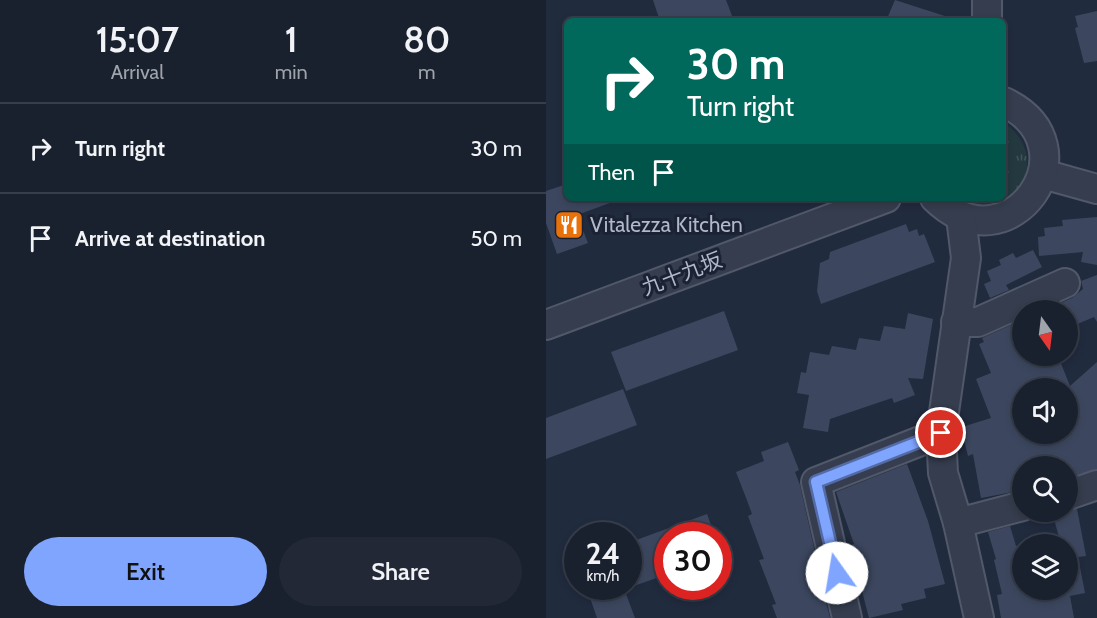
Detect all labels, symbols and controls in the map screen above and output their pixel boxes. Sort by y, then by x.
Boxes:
text: 15:07 [96,17,179,61]
text: 1 [285,17,297,61]
text: 80 [403,17,450,61]
text: 30 m [687,38,785,90]
icon: right [588,42,666,120]
text: Arrival [111,60,164,84]
text: min [275,60,308,84]
text: m [418,60,436,84]
text: Turn right [687,90,794,123]
icon: right [24,132,57,165]
text: Turn right [75,135,165,162]
text: 30 m [470,135,522,162]
icon: arrive [647,156,680,189]
text: Then [588,159,635,186]
restaurant icon: Vitalezza Kitchen [553,209,585,241]
place label: Vitalezza Kitchen [590,212,743,237]
icon: arrive [24,222,57,255]
text: Arrive at destination [75,225,265,252]
text: 50 m [470,225,522,252]
street label: 九十九坂 [638,247,726,300]
north arrow [1012,300,1078,366]
map controls [1012,300,1078,600]
button: sound [1012,378,1078,444]
pin [915,407,966,458]
icon: arrive [924,416,957,449]
button: search [1012,456,1078,522]
speed limit sign: 30 [654,522,732,600]
button: layers [1012,534,1078,600]
text: 24 [586,535,620,572]
button: Exit [24,537,267,606]
button: Share [279,537,522,606]
position arrow [805,541,869,605]
text: km/h [587,567,619,585]

